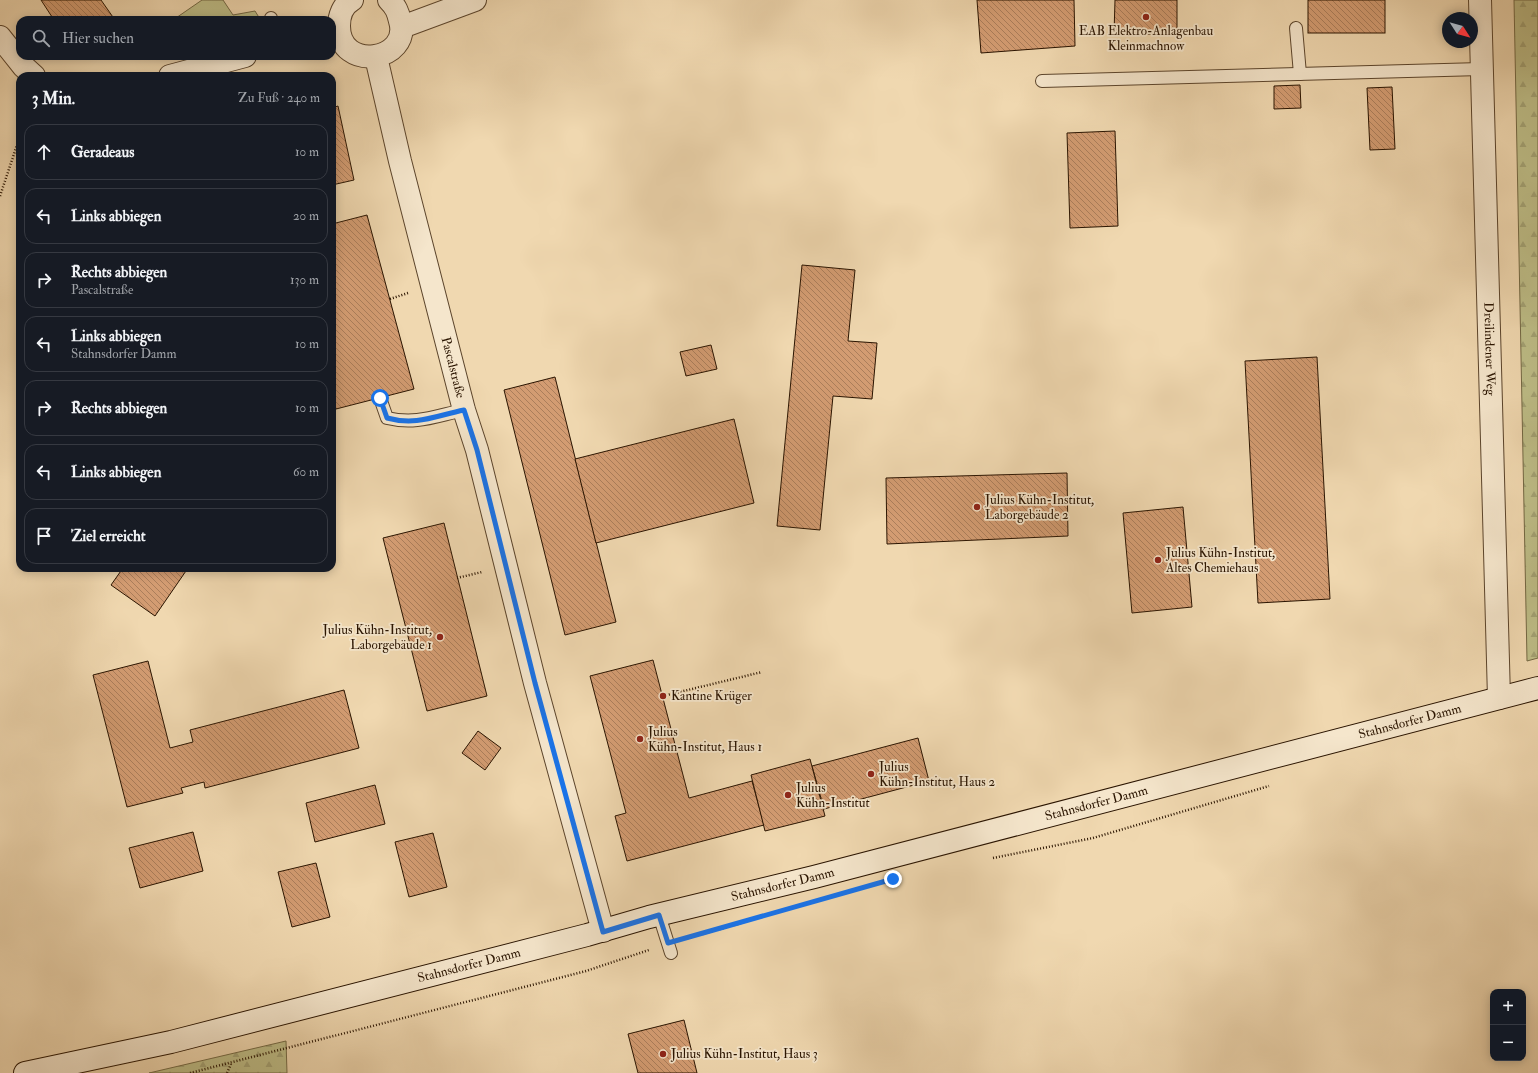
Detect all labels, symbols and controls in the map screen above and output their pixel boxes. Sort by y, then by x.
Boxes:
marker: EAB Elektro-Anlagenbau Kleinmachnow [1141,12,1151,22]
north arrow [1442,12,1478,48]
search box [16,16,336,60]
place label: EAB Elektro-Anlagenbau Kleinmachnow [1079,23,1213,54]
icon: search [30,27,52,49]
text: Hier suchen [62,29,134,48]
text: 3 Min. [32,88,75,109]
text: Zu Fuß · 240 m [238,90,320,106]
icon: ahead [33,141,55,163]
text: Geradeaus [71,143,134,162]
text: 10 m [295,144,319,160]
icon: left [33,205,55,227]
text: Links abbiegen [71,207,161,226]
text: 20 m [293,208,319,224]
text: Rechts abbiegen [71,263,167,282]
icon: right [33,269,55,291]
text: 130 m [290,272,319,288]
text: Pascalstraße [71,282,133,298]
street label: Dreilindener Weg [1480,302,1499,396]
text: Links abbiegen [71,327,161,346]
icon: left [33,333,55,355]
street label: Pascalstraße [438,335,469,400]
text: 10 m [295,336,319,352]
text: Stahnsdorfer Damm [71,346,177,362]
route start [371,389,389,407]
icon: right [33,397,55,419]
text: Rechts abbiegen [71,399,167,418]
text: 10 m [295,400,319,416]
icon: left [33,461,55,483]
text: Links abbiegen [71,463,161,482]
text: 60 m [293,464,319,480]
place label: Julius Kühn-Institut, Laborgebäude 2 [984,492,1094,523]
marker: Julius Kühn-Institut, Laborgebäude 2 [972,502,982,512]
icon: arrive [33,525,55,547]
text: Ziel erreicht [71,527,146,546]
place label: Julius Kühn-Institut, Altes Chemiehaus [1165,545,1275,576]
marker: Julius Kühn-Institut, Altes Chemiehaus [1153,555,1163,565]
place label: Julius Kühn-Institut, Laborgebäude 1 [322,622,432,653]
marker: Julius Kühn-Institut, Laborgebäude 1 [435,632,445,642]
place label: Kantine Krüger [671,688,752,704]
marker: Kantine Krüger [658,691,668,701]
street label: Stahnsdorfer Damm [1357,700,1463,743]
place label: Julius Kühn-Institut, Haus 1 [647,724,762,755]
marker: Julius Kühn-Institut, Haus 1 [635,734,645,744]
place label: Julius Kühn-Institut, Haus 2 [878,759,995,790]
marker: Julius Kühn-Institut, Haus 2 [866,769,876,779]
place label: Julius Kühn-Institut [795,780,870,811]
street label: Stahnsdorfer Damm [1043,782,1150,824]
marker: Julius Kühn-Institut [783,790,793,800]
street label: Stahnsdorfer Damm [730,864,836,905]
route end [884,870,902,888]
street label: Stahnsdorfer Damm [416,944,522,986]
map controls [1490,989,1526,1061]
button: + [1490,989,1526,1025]
button: − [1490,1025,1526,1061]
place label: Julius Kühn-Institut, Haus 3 [670,1046,818,1062]
marker: Julius Kühn-Institut, Haus 3 [658,1049,668,1059]

